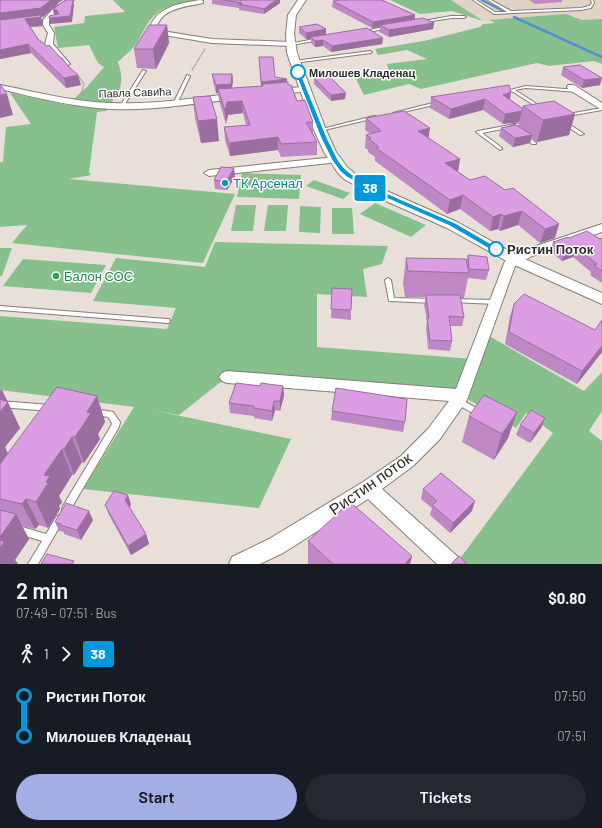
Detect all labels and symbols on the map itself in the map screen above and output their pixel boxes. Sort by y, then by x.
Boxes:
marker: Милошев Кладенац [290,64,306,80]
place label: Милошев Кладенац [309,66,415,79]
street label: Павла Савића [98,84,172,100]
place label: ТК Арсенал [233,175,303,191]
line badge: 38 [352,175,388,201]
marker: ТК Арсенал [220,178,230,188]
marker: Ристин Поток [488,241,504,257]
place label: Ристин Поток [507,241,594,257]
place label: Балон СОС [64,268,133,284]
marker: Балон СОС [51,271,61,281]
street label: Ристин поток [325,447,416,518]

